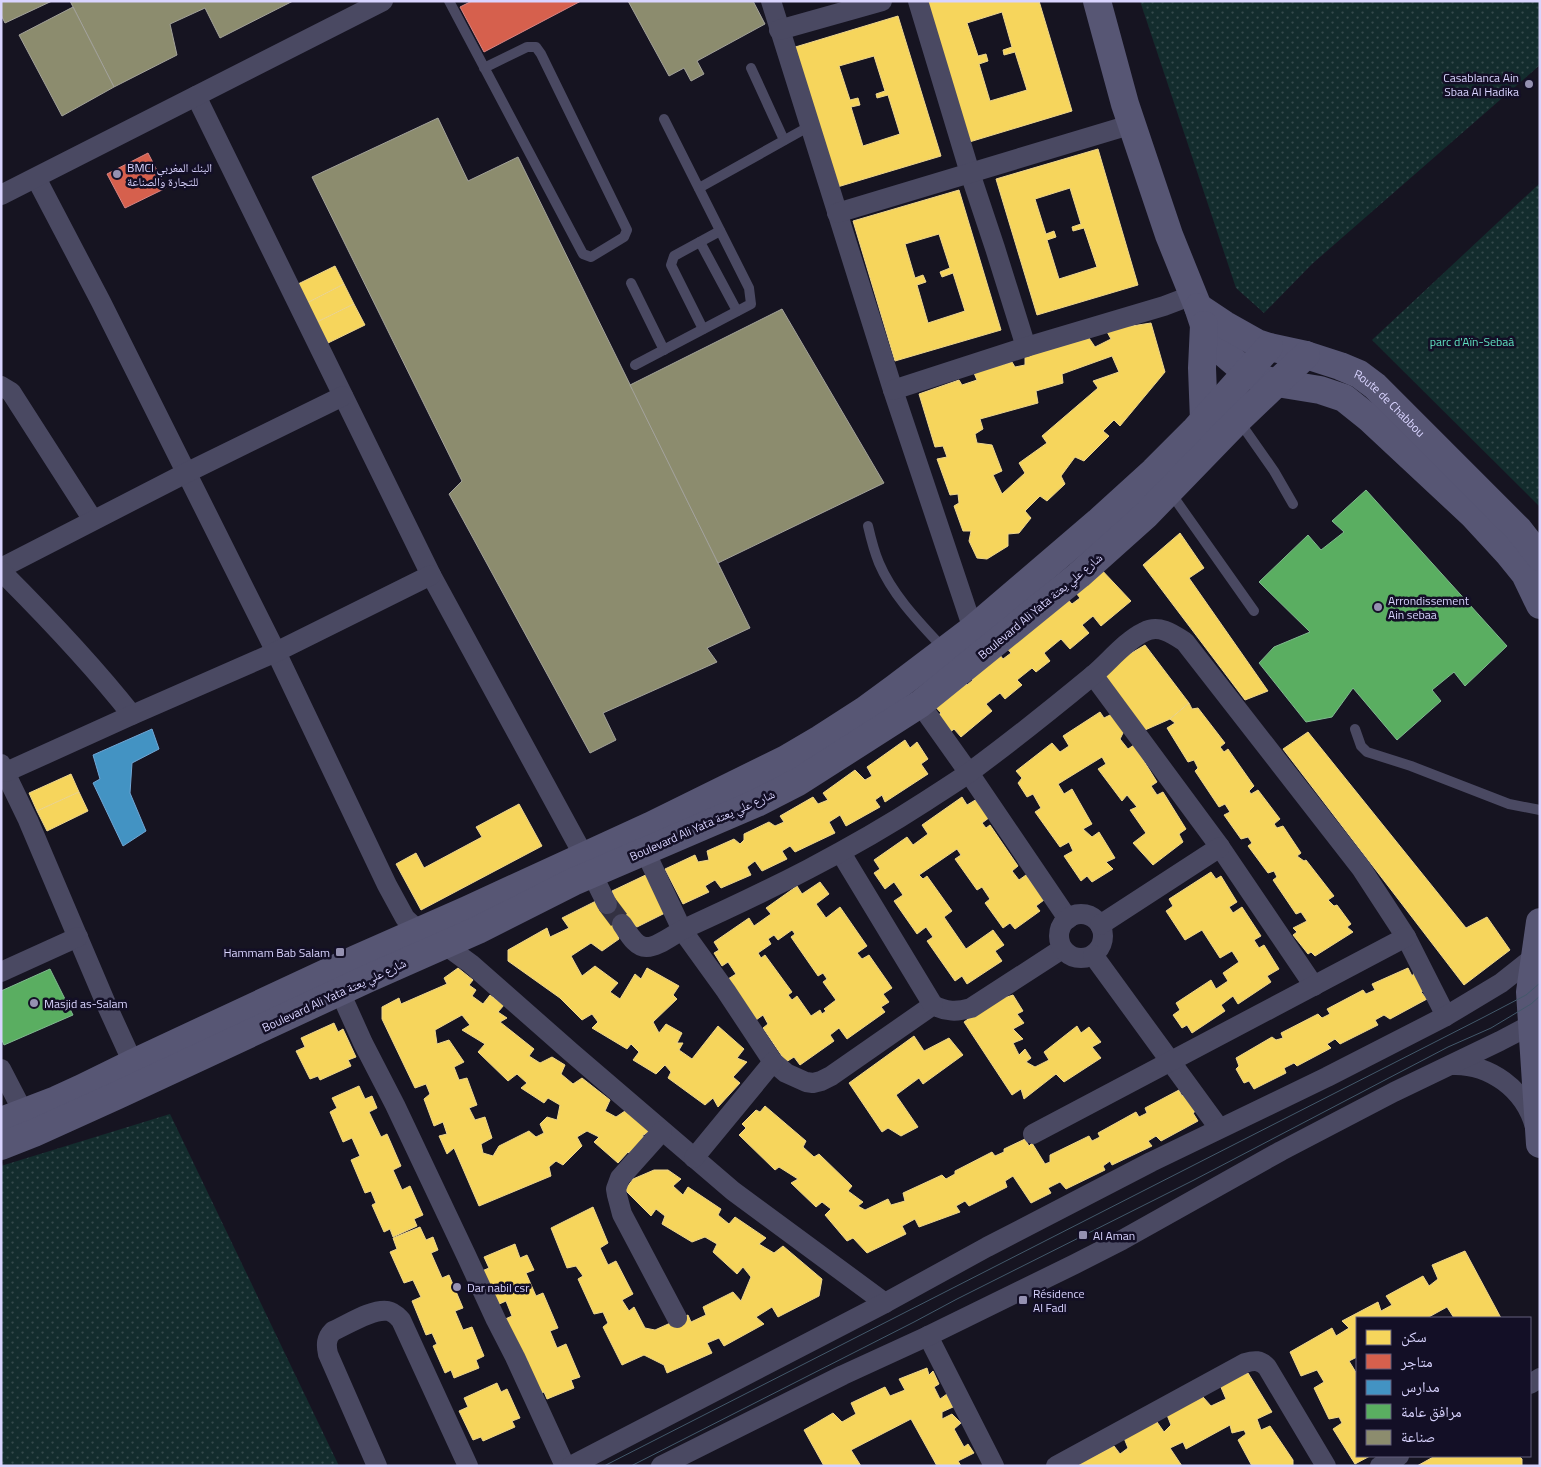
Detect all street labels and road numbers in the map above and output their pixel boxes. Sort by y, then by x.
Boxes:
street label: Route de Chabbou [1351,364,1430,441]
street label: Boulevard Ali Yata شارع علي يعتة [974,548,1107,665]
street label: Boulevard Ali Yata شارع علي يعتة [626,784,778,867]
street label: Boulevard Ali Yata شارع علي يعتة [259,953,410,1038]

